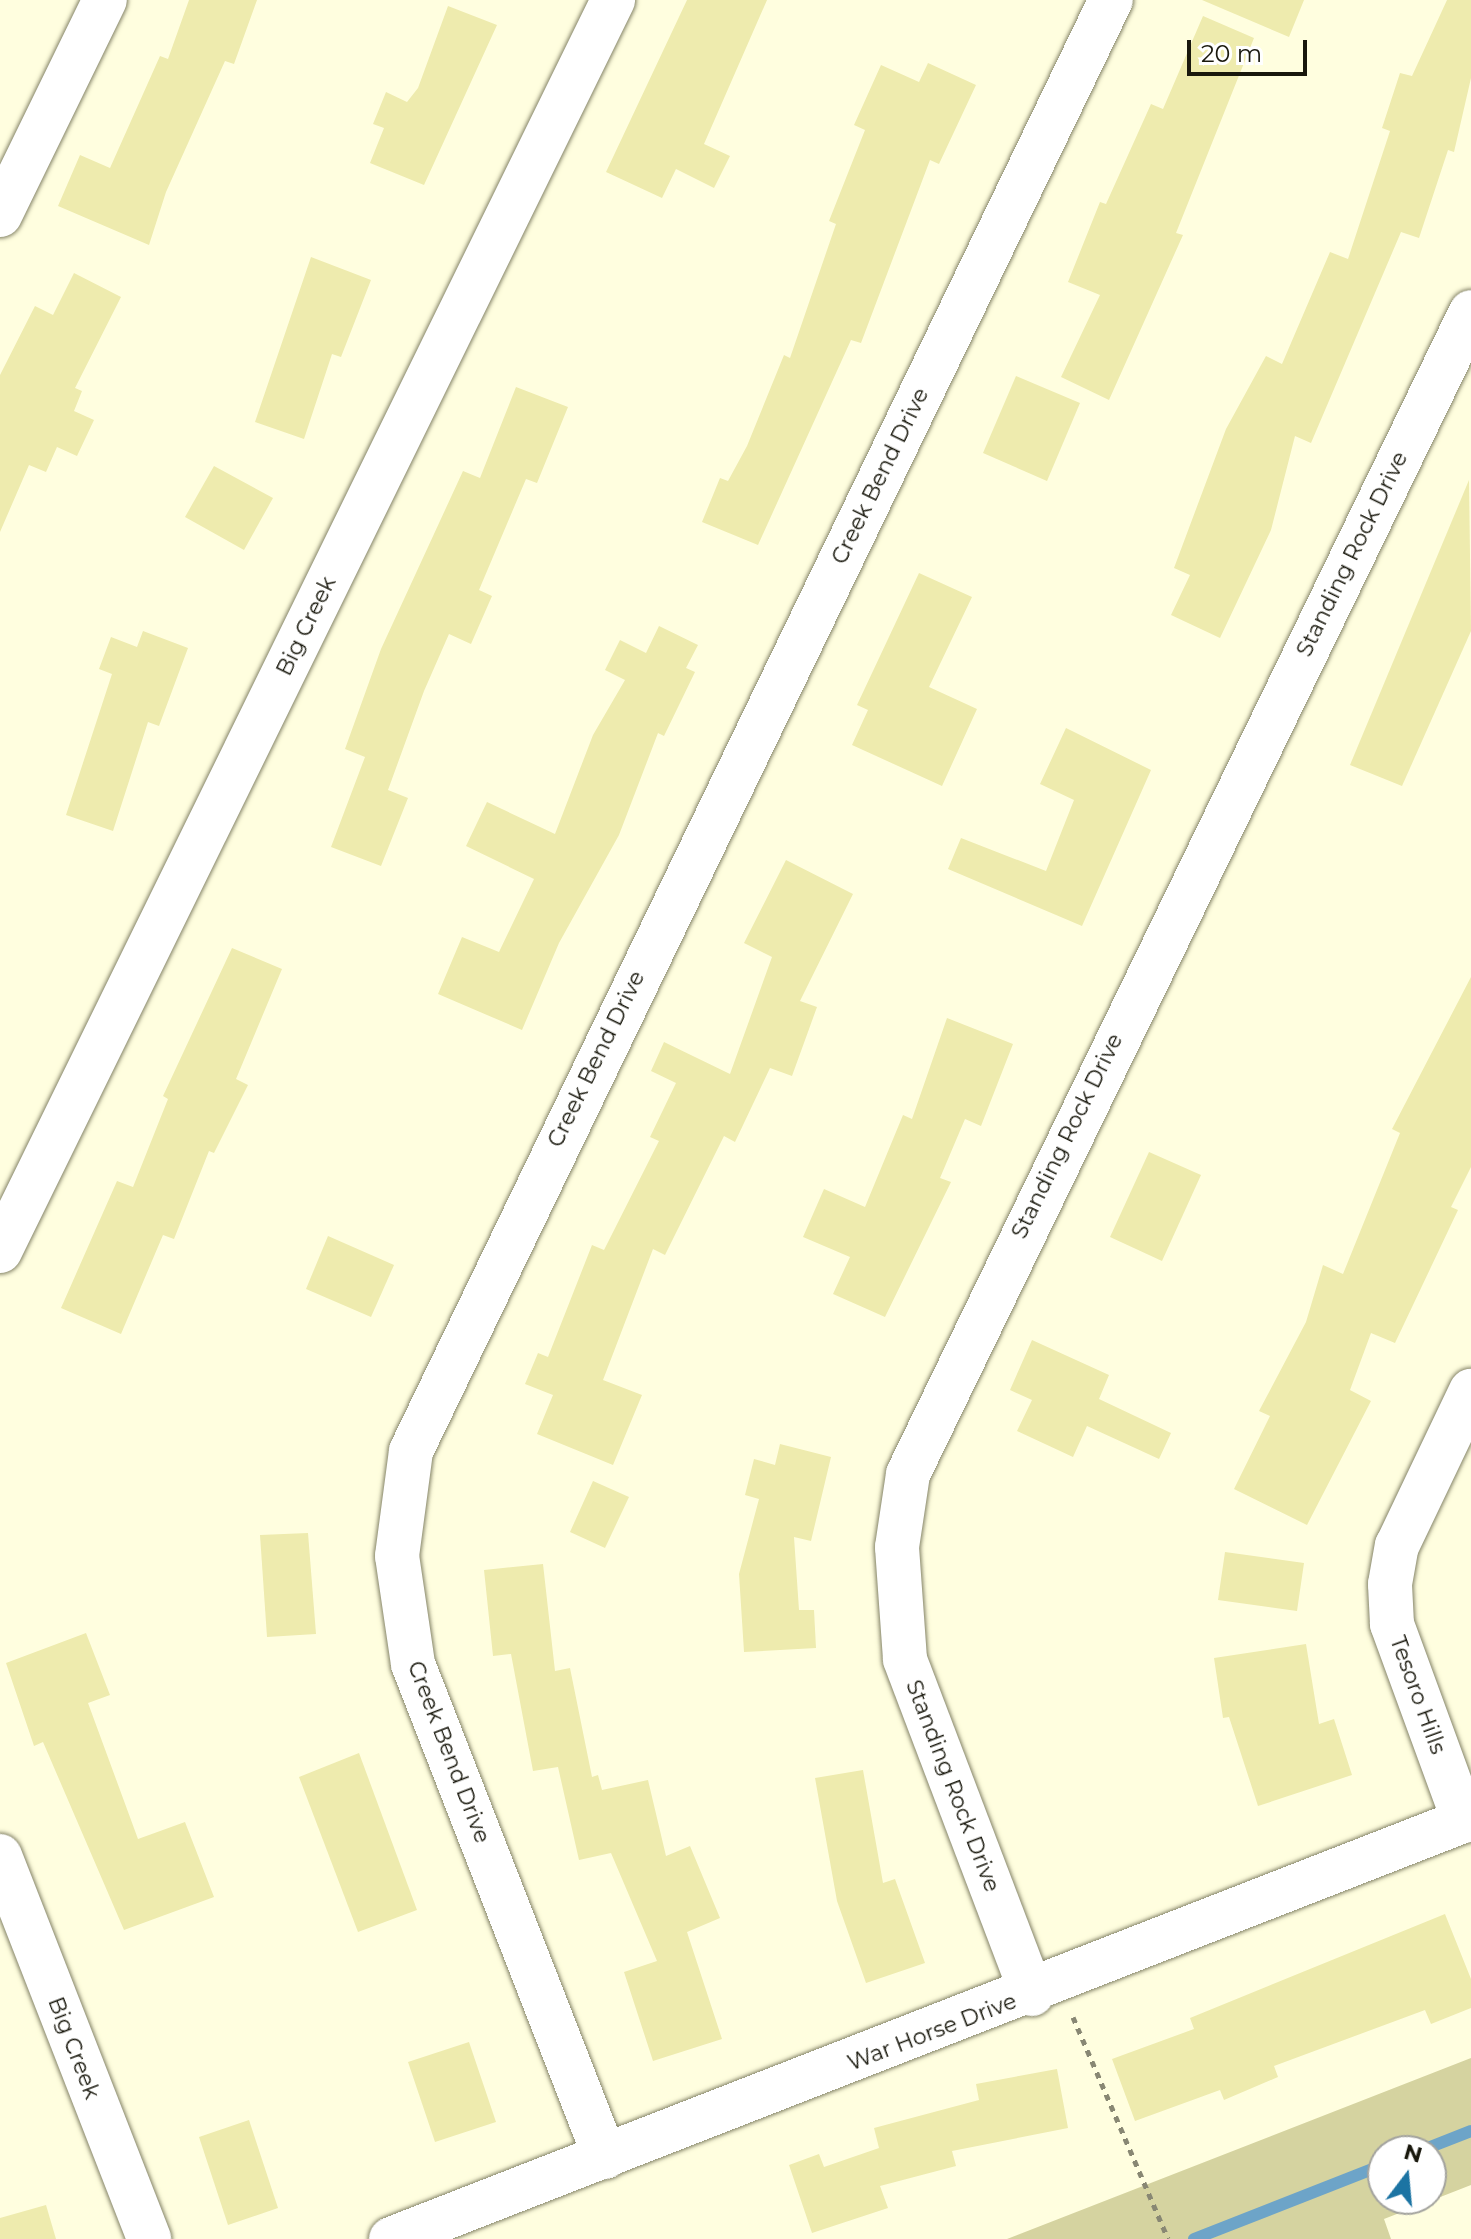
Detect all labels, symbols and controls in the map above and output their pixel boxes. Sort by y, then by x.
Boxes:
scale bar [1191,24,1311,74]
text: 20 m [1201,39,1262,68]
street label: Creek Bend Drive [826,384,934,568]
street label: Standing Rock Drive [1291,447,1413,661]
street label: Big Creek [271,572,341,680]
street label: Creek Bend Drive [542,967,650,1151]
street label: Standing Rock Drive [1006,1029,1128,1243]
street label: Tesoro Hills [1384,1632,1452,1758]
street label: Creek Bend Drive [402,1657,496,1847]
street label: Standing Rock Drive [900,1676,1006,1896]
street label: War Horse Drive [844,1988,1020,2076]
street label: Big Creek [42,1993,106,2103]
north arrow [1367,2135,1447,2215]
text: N [1401,2138,1425,2169]

